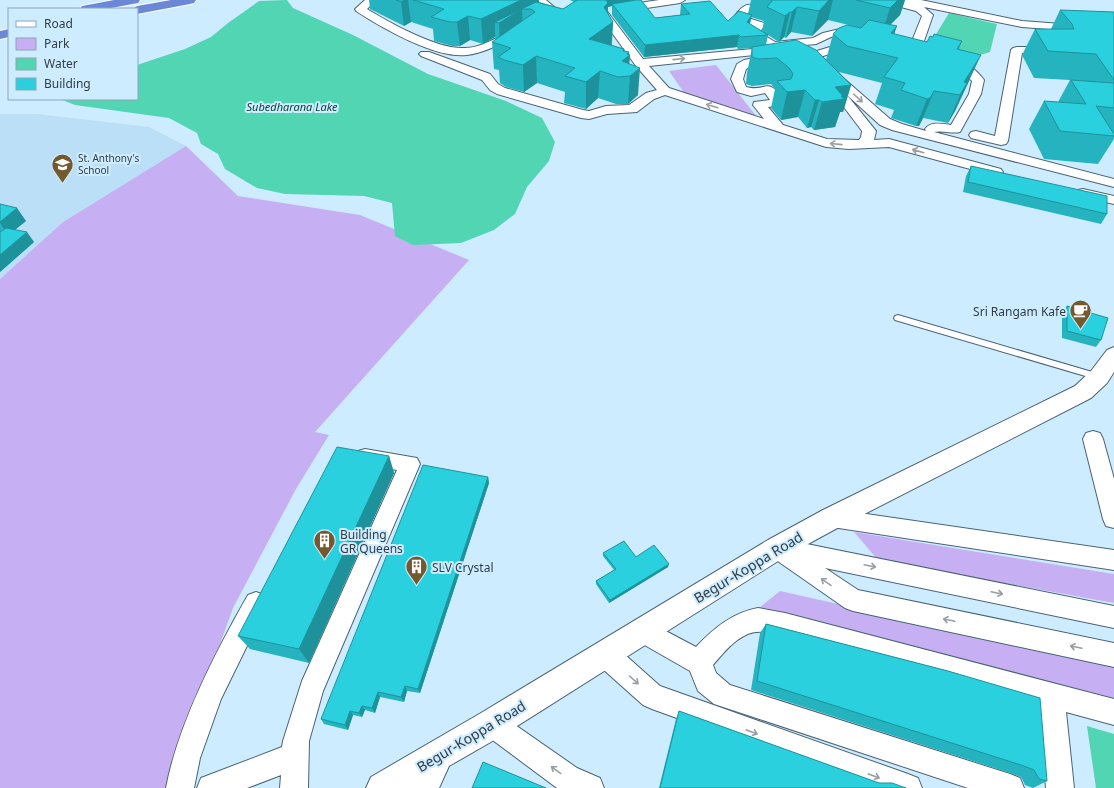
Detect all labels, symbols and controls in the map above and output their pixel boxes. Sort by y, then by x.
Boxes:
legend [8,8,138,100]
text: Road [44,15,73,32]
text: Park [44,35,70,52]
text: Water [44,55,78,72]
one-way arrow [672,56,685,63]
text: Building [44,75,91,92]
one-way arrow [853,93,863,103]
water label: Subedharana Lake [247,99,338,114]
one-way arrow [705,102,718,109]
one-way arrow [830,140,843,148]
one-way arrow [911,147,924,155]
school or university icon: St. Anthony's School [49,151,75,184]
place label: St. Anthony's School [78,151,139,177]
cafe icon: Sri Rangam Kafe [1068,298,1094,331]
place label: Sri Rangam Kafe [973,303,1066,320]
place label: Building GR Queens [340,526,403,557]
street label: Begur-Koppa Road [690,527,806,607]
building icon: Building GR Queens [311,528,337,561]
building icon: SLV Crystal [404,554,430,587]
place label: SLV Crystal [432,559,494,576]
one-way arrow [863,563,876,571]
one-way arrow [821,578,832,586]
one-way arrow [991,589,1004,597]
one-way arrow [942,616,955,624]
one-way arrow [1070,643,1083,651]
one-way arrow [629,675,639,685]
street label: Begur-Koppa Road [413,696,529,776]
one-way arrow [745,728,757,736]
one-way arrow [551,766,562,774]
one-way arrow [868,772,880,780]

